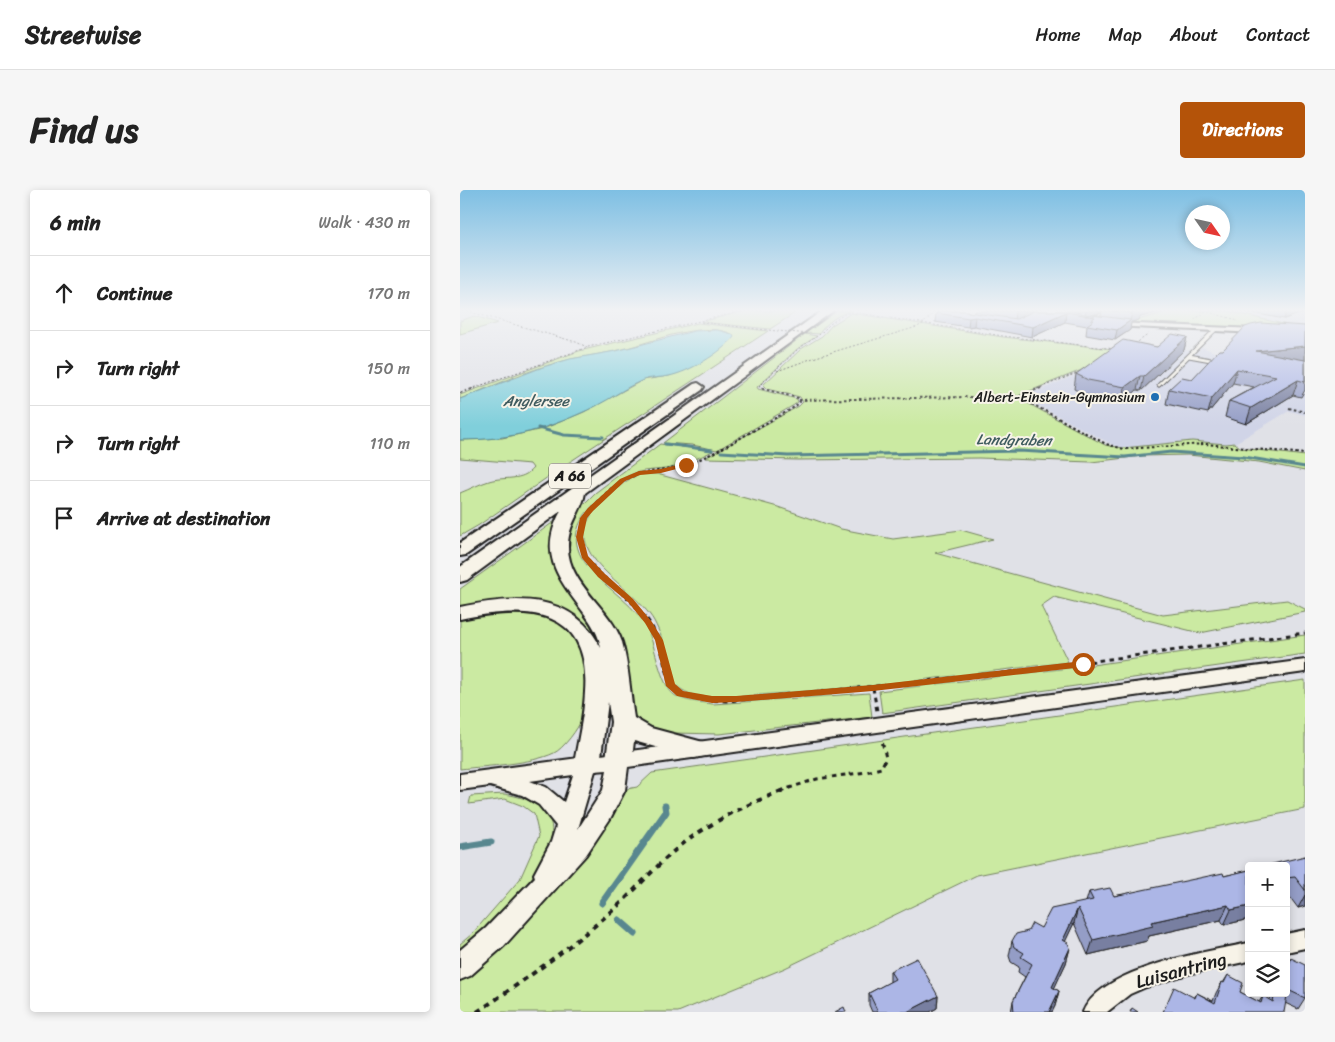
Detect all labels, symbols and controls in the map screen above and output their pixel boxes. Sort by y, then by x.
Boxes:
text: Streetwise [25,14,141,56]
text: Home [1036,19,1081,51]
text: Map [1109,19,1142,51]
text: About [1170,19,1218,51]
text: Contact [1246,19,1310,51]
text: Find us [30,99,138,161]
button: Directions [1180,102,1305,158]
text: 6 min [50,204,101,242]
north arrow [1185,205,1230,250]
text: Walk · 430 m [319,208,410,237]
text: Continue [97,277,173,310]
icon: ahead [50,279,78,307]
text: 170 m [367,279,410,308]
text: Turn right [97,352,179,385]
icon: right [50,354,78,382]
text: 150 m [367,354,410,383]
place label: Albert-Einstein-Gymnasium [973,385,1145,410]
water label: Anglersee [502,388,571,414]
marker: Albert-Einstein-Gymnasium [1149,391,1161,403]
water label: Landgraben [976,426,1054,454]
text: Turn right [97,427,179,460]
icon: right [50,429,78,457]
text: 110 m [370,429,410,458]
route end [675,454,698,477]
road number: A 66 [549,464,591,488]
text: Arrive at destination [97,502,270,535]
icon: arrive [50,504,78,532]
route start [1072,653,1095,676]
map controls [1245,862,1290,997]
button: + [1245,862,1290,907]
button: − [1245,907,1290,952]
street label: Luisantring [1132,942,1230,998]
button: layers [1245,952,1290,997]

